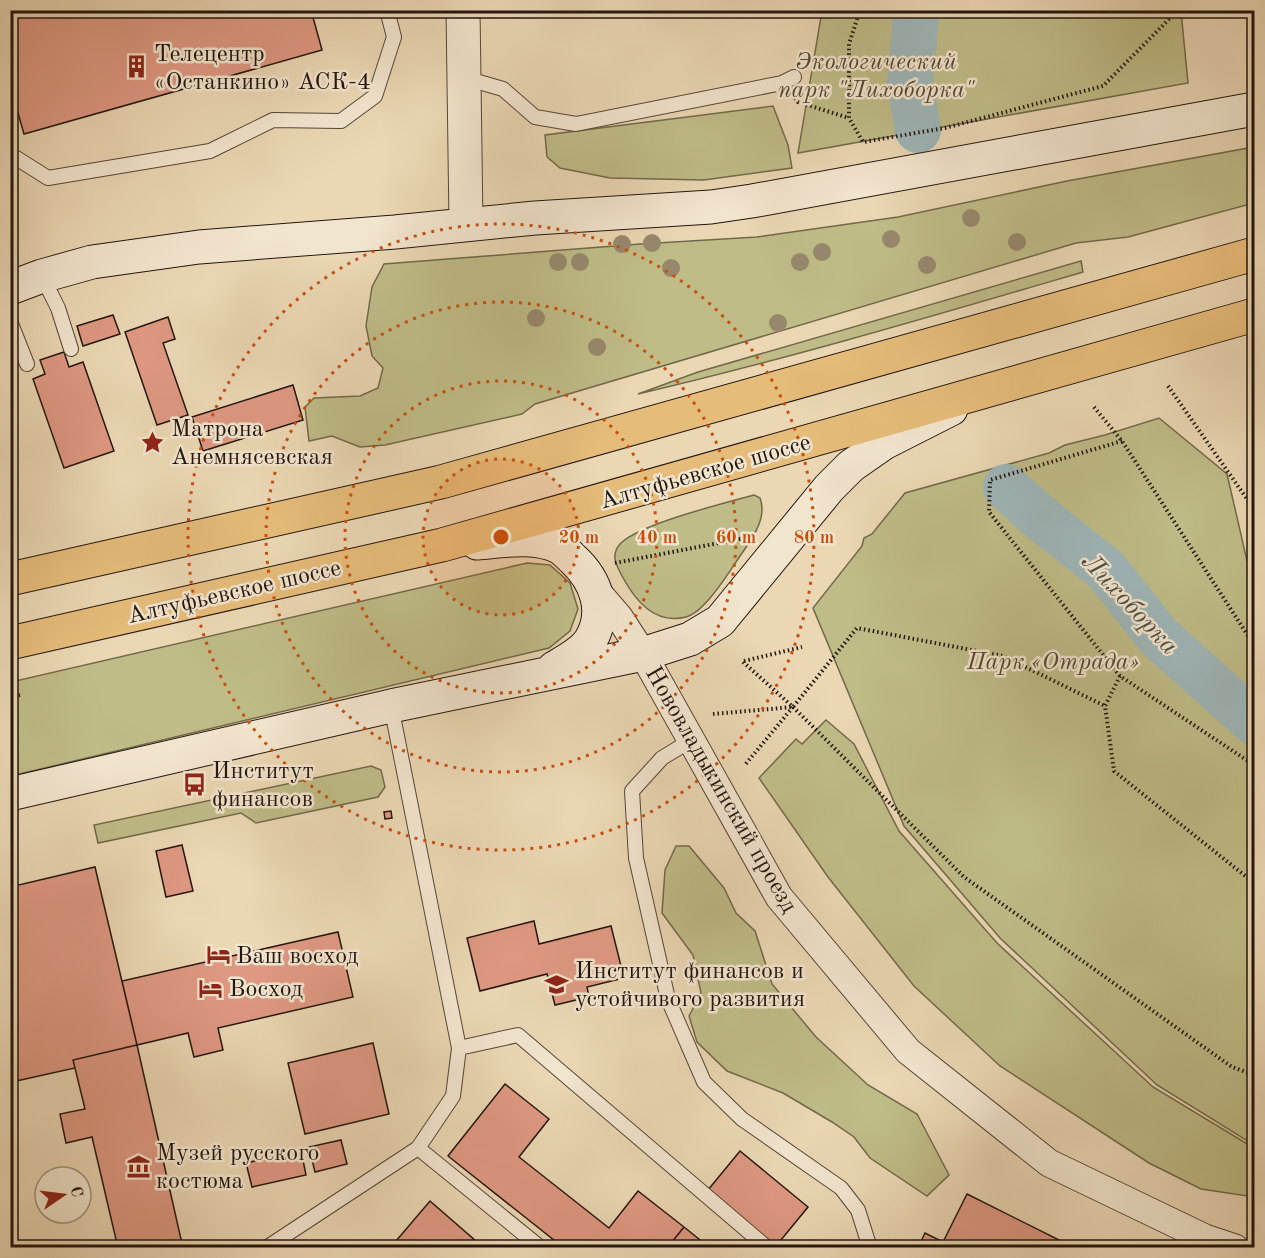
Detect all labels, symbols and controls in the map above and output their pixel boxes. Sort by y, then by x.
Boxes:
place label: Телецентр «Останкино» АСК-4 [154,43,371,95]
park label: Экологический парк "Лихоборка" [778,51,976,103]
building icon: Телецентр «Останкино» АСК-4 [123,54,149,80]
place label: Матрона Анемнясевская [171,418,333,470]
place icon: Матрона Анемнясевская [140,429,166,455]
street label: Алтуфьевское шоссе [597,431,814,515]
centre of rings [491,527,511,547]
text: 20 m [559,529,599,547]
text: 40 m [637,529,677,547]
text: 60 m [716,529,756,547]
text: 80 m [794,529,834,547]
water label: Лихоборка [1076,549,1183,660]
street label: Алтуфьевское шоссе [125,557,344,629]
park label: Парк «Отрада» [966,651,1139,675]
street label: Нововладыкинский проезд [640,663,801,917]
place label: Институт финансов [212,760,314,812]
bus stop icon: Институт финансов [181,771,207,797]
hotel icon: Ваш восход [205,942,231,968]
place label: Ваш восход [236,945,358,969]
place label: Институт финансов и устойчивого развития [575,960,805,1012]
school or university icon: Институт финансов и устойчивого развития [544,971,570,997]
hotel icon: Восход [198,975,224,1001]
place label: Восход [229,978,303,1002]
place label: Музей русского костюма [156,1142,319,1194]
museum icon: Музей русского костюма [125,1153,151,1179]
north arrow [33,1165,93,1225]
text: С [67,1185,85,1199]

